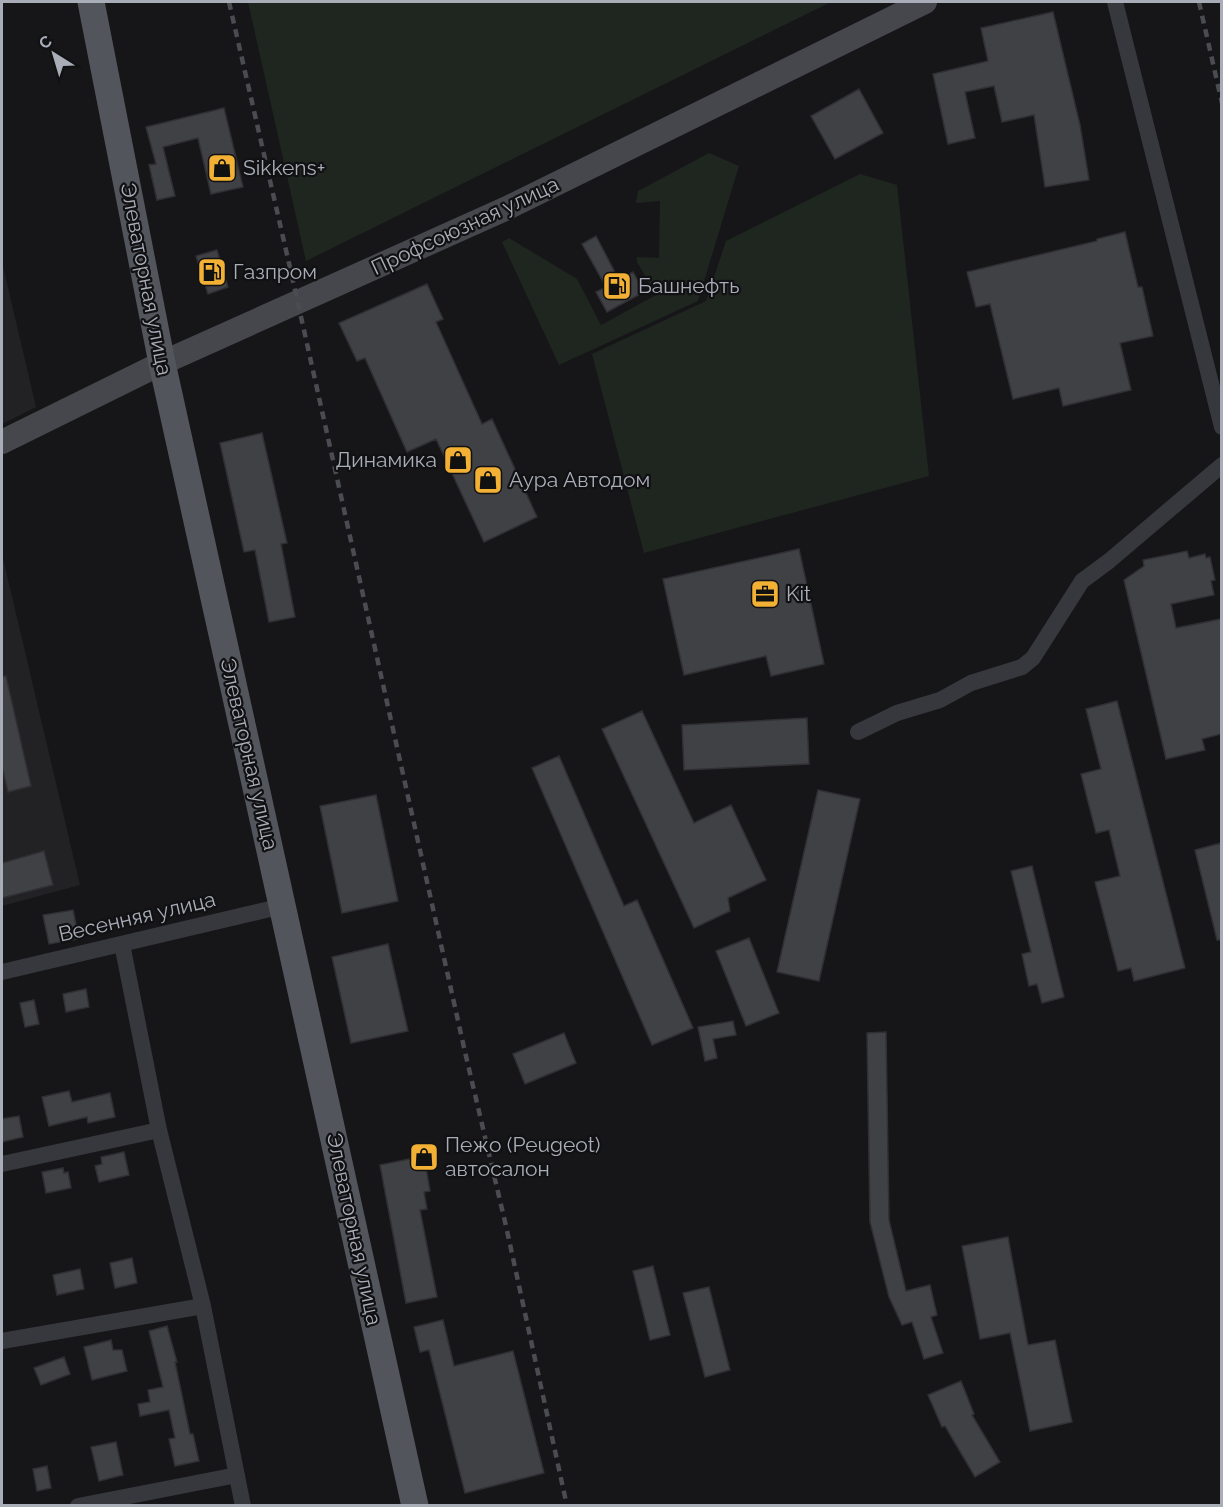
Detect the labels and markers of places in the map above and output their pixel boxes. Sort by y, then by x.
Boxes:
shop icon: Sikkens+ [206,152,238,184]
place label: Sikkens+ [243,155,325,180]
fuel station icon: Газпром [196,256,228,288]
place label: Газпром [233,259,317,284]
fuel station icon: Башнефть [601,270,633,302]
place label: Башнефть [638,273,739,298]
shop icon: Динамика [442,444,474,476]
place label: Динамика [336,447,437,472]
shop icon: Аура Автодом [472,464,504,496]
place label: Аура Автодом [509,467,650,492]
office icon: Kit [749,578,781,610]
place label: Kit [786,581,811,606]
place label: Пежо (Peugeot) автосалон [445,1132,600,1181]
shop icon: Пежо (Peugeot) автосалон [408,1141,440,1173]

